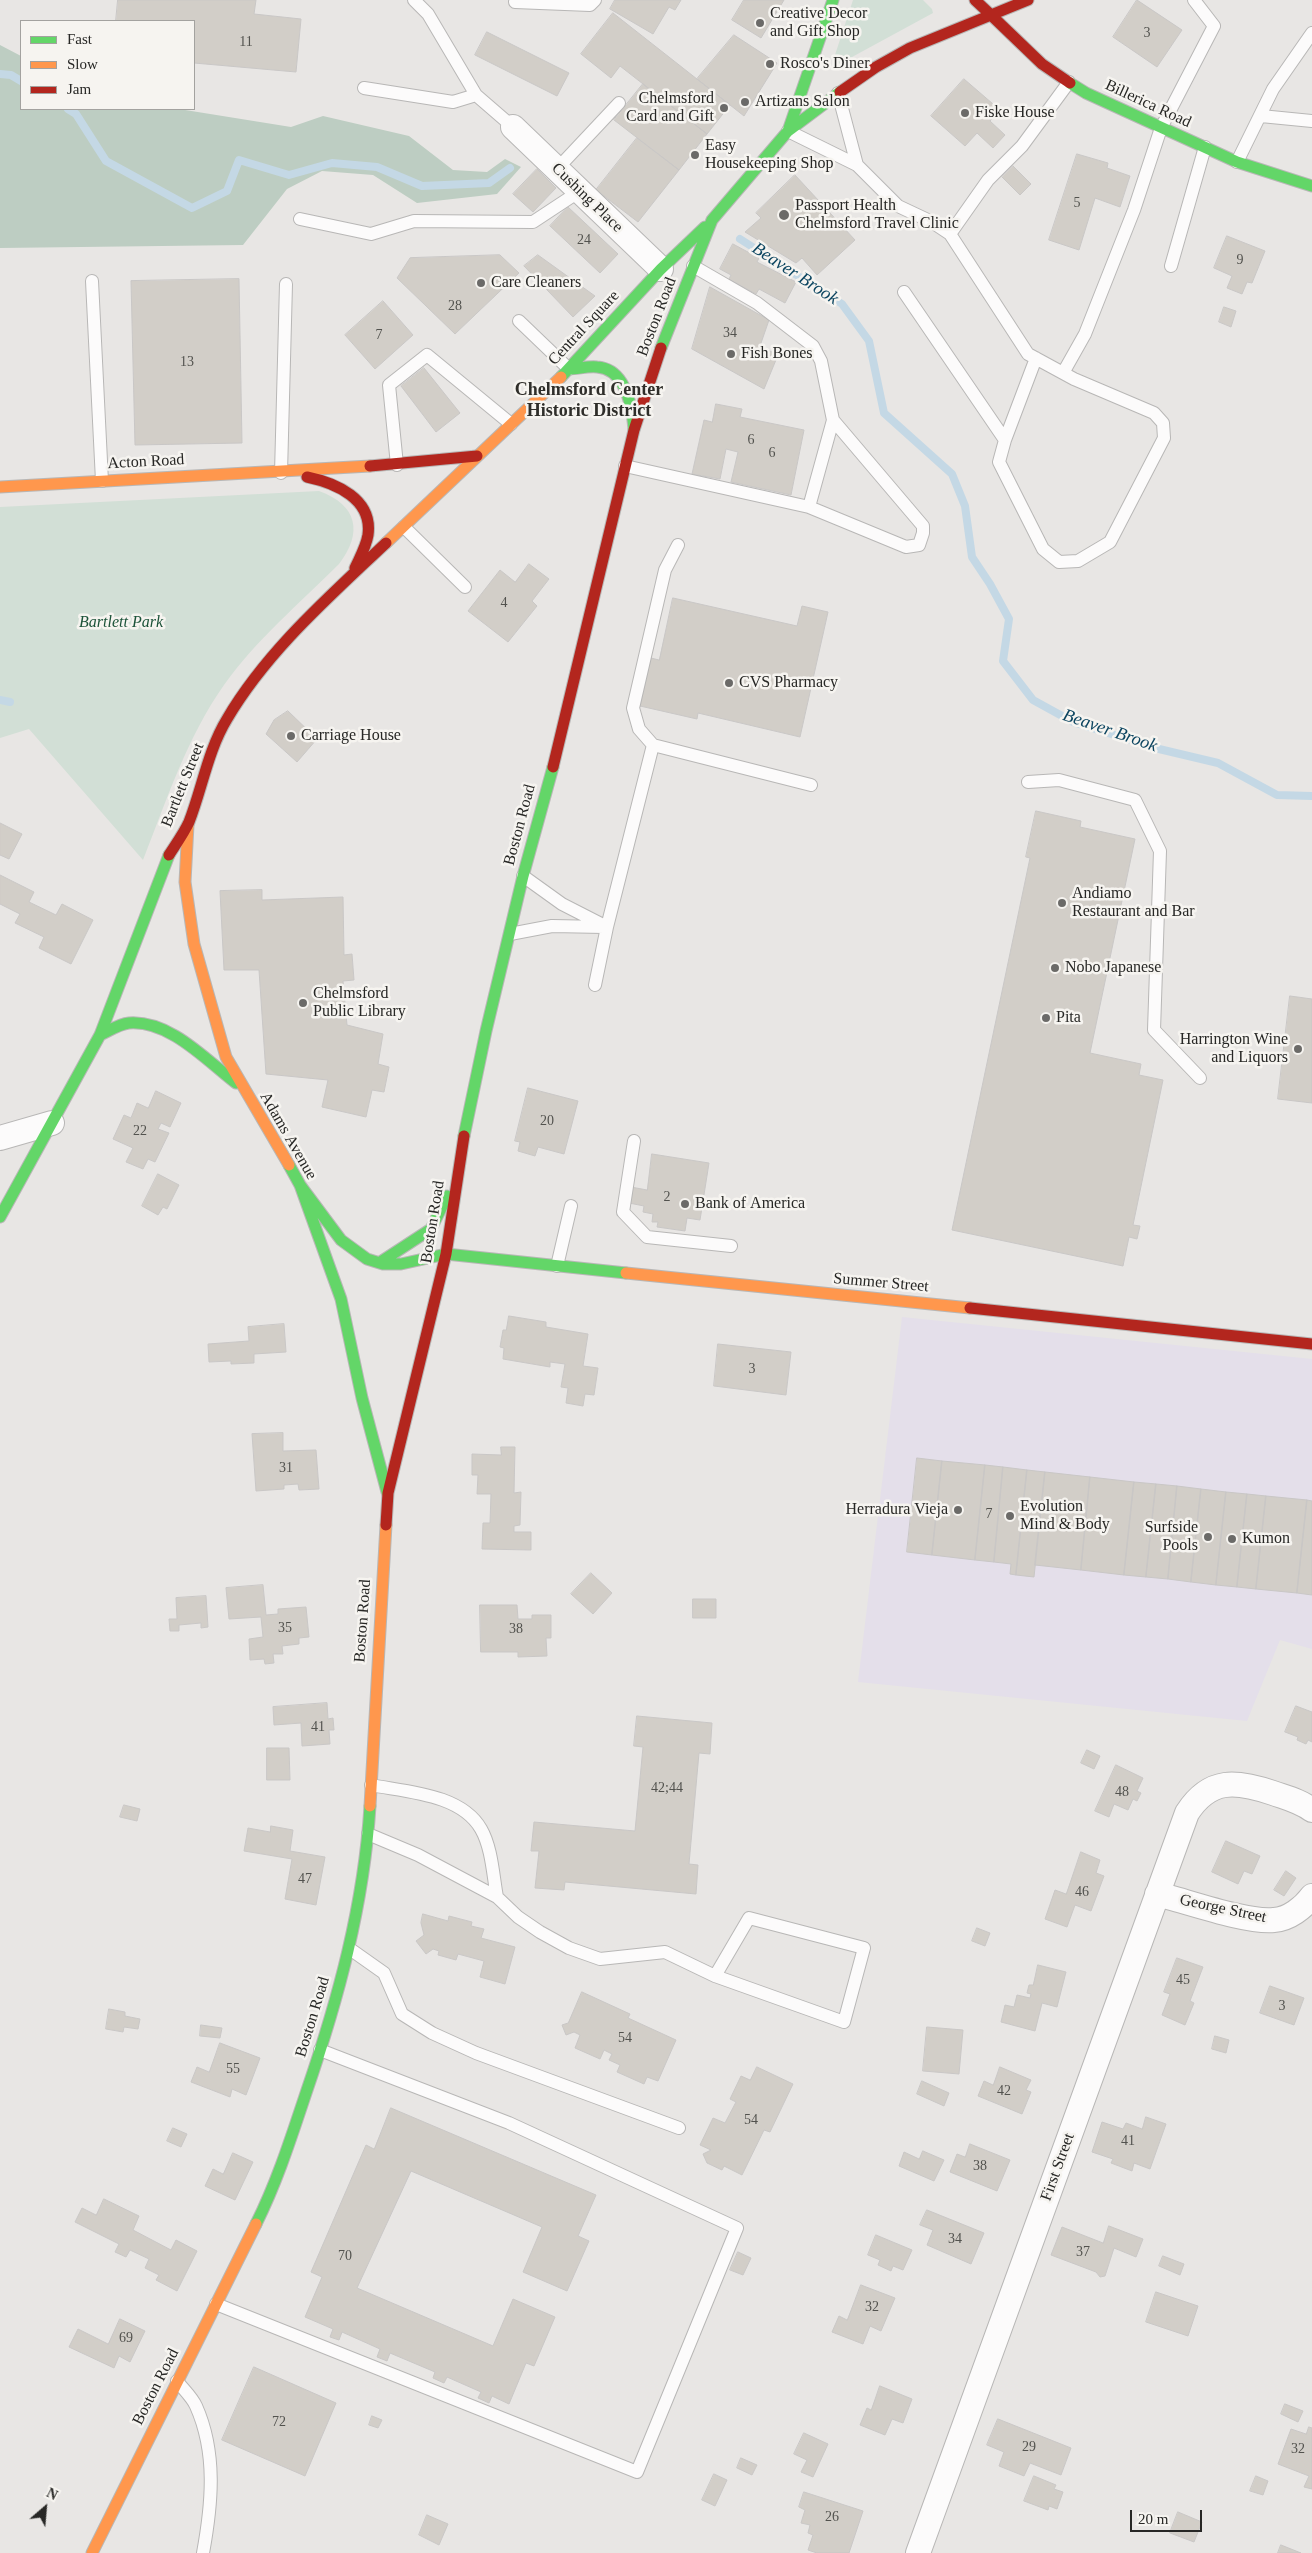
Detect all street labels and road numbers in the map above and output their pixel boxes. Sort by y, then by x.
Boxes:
street label: Billerica Road [1102,76,1194,132]
street label: Cushing Place [547,159,627,237]
street label: Boston Road [633,275,681,359]
street label: Central Square [544,287,624,369]
street label: Acton Road [107,450,185,474]
street label: Bartlett Street [157,740,209,830]
street label: Boston Road [500,782,540,868]
street label: Adams Avenue [255,1089,321,1183]
street label: Boston Road [417,1179,449,1265]
street label: Summer Street [833,1269,929,1297]
street label: Boston Road [351,1579,375,1663]
street label: George Street [1178,1890,1268,1928]
street label: Boston Road [292,1974,334,2060]
street label: First Street [1037,2131,1079,2203]
street label: Boston Road [129,2346,183,2428]

